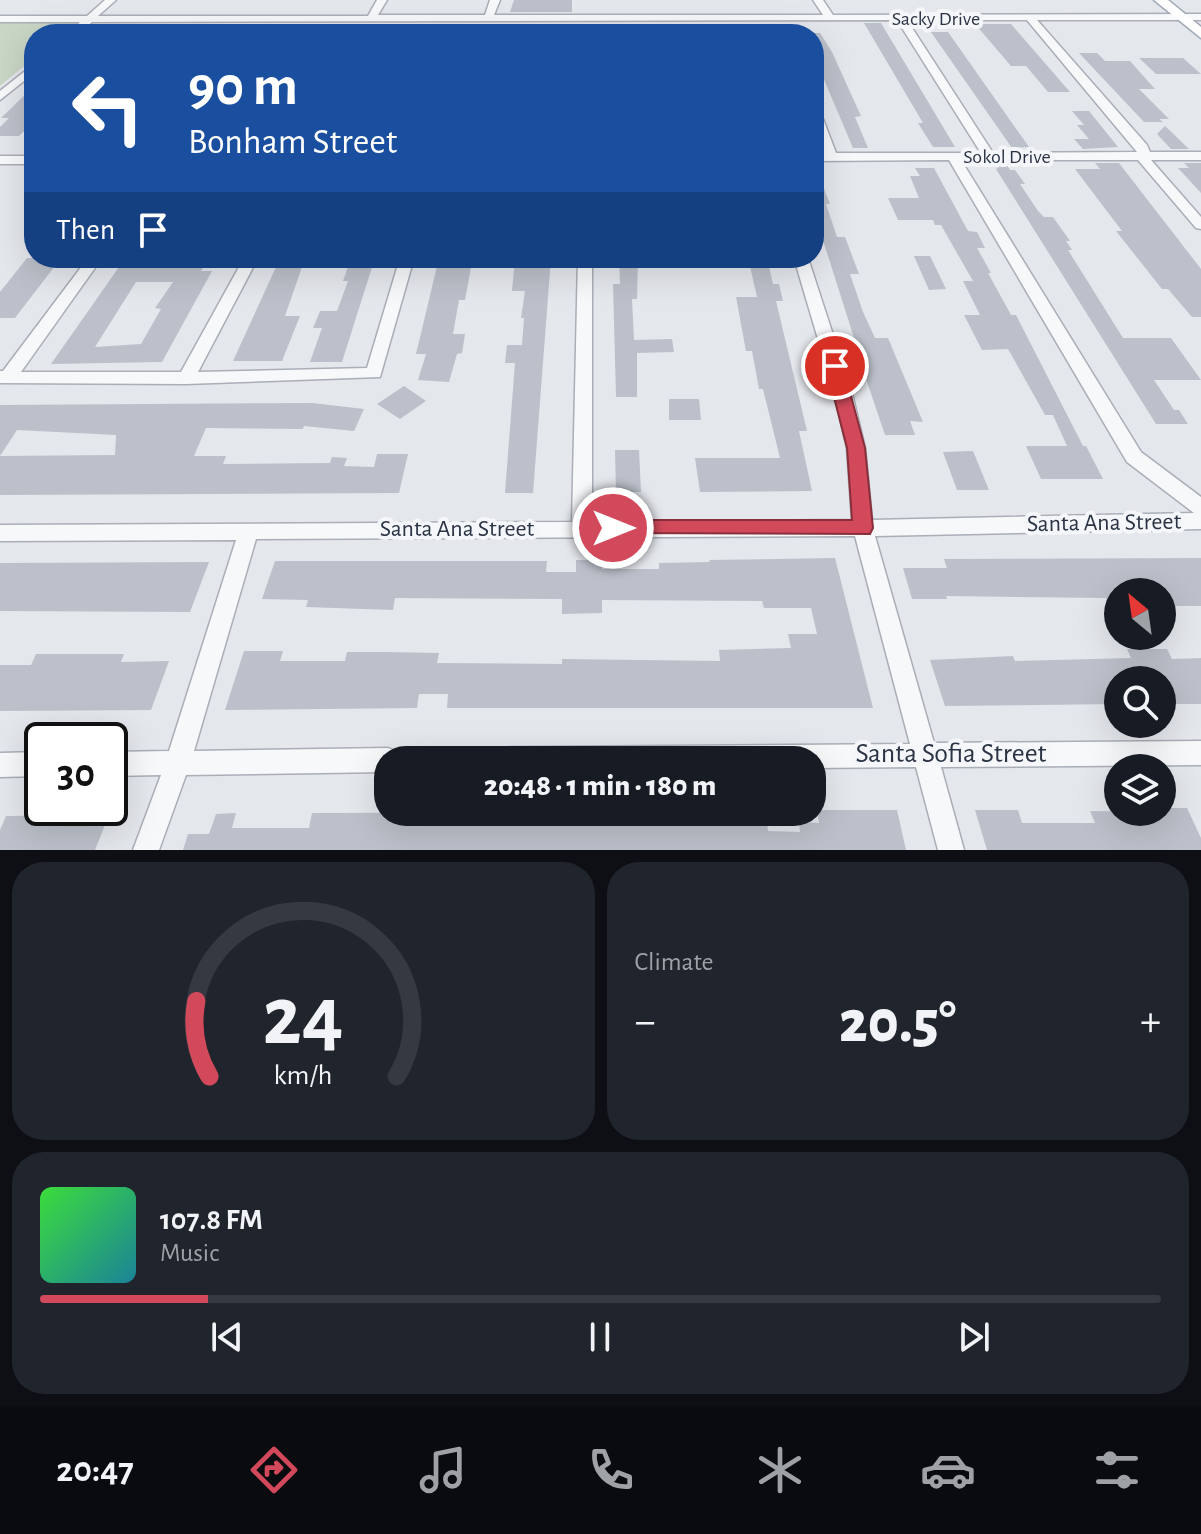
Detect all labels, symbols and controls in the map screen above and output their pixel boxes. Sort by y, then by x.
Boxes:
street label: Sacky Drive [892,9,980,29]
icon: left [56,56,160,160]
text: 90 m [188,59,298,115]
text: Bonham Street [188,124,397,160]
street label: Sokol Drive [963,147,1051,167]
icon: arrive [131,208,175,252]
text: Then [56,215,115,245]
pin [801,332,869,400]
icon: arrive [813,344,857,388]
position arrow [571,486,655,570]
street label: Santa Ana Street [1027,510,1182,536]
street label: Santa Ana Street [380,517,535,541]
north arrow [1104,578,1176,650]
map controls [1104,578,1176,826]
button: search [1104,666,1176,738]
speed limit sign: 30 [24,722,128,826]
street label: Santa Sofia Street [855,740,1047,768]
button: layers [1104,754,1176,826]
text: 20:48 · 1 min · 180 m [484,771,716,801]
text: Climate [635,949,713,975]
text: 24 [263,976,344,1060]
text: 20.5° [839,993,956,1053]
text: − [635,1000,656,1044]
text: + [1140,1000,1161,1044]
text: km/h [274,1061,333,1090]
text: 107.8 FM [160,1205,263,1235]
text: Music [160,1240,219,1266]
icon: previous [205,1315,249,1359]
icon: pause [578,1315,622,1359]
icon: next [952,1315,996,1359]
icon: directions [246,1442,302,1498]
icon: music [415,1442,471,1498]
icon: phone [583,1442,639,1498]
icon: climate [752,1442,808,1498]
icon: car [920,1442,976,1498]
icon: filters [1089,1442,1145,1498]
text: 20:47 [56,1452,134,1488]

